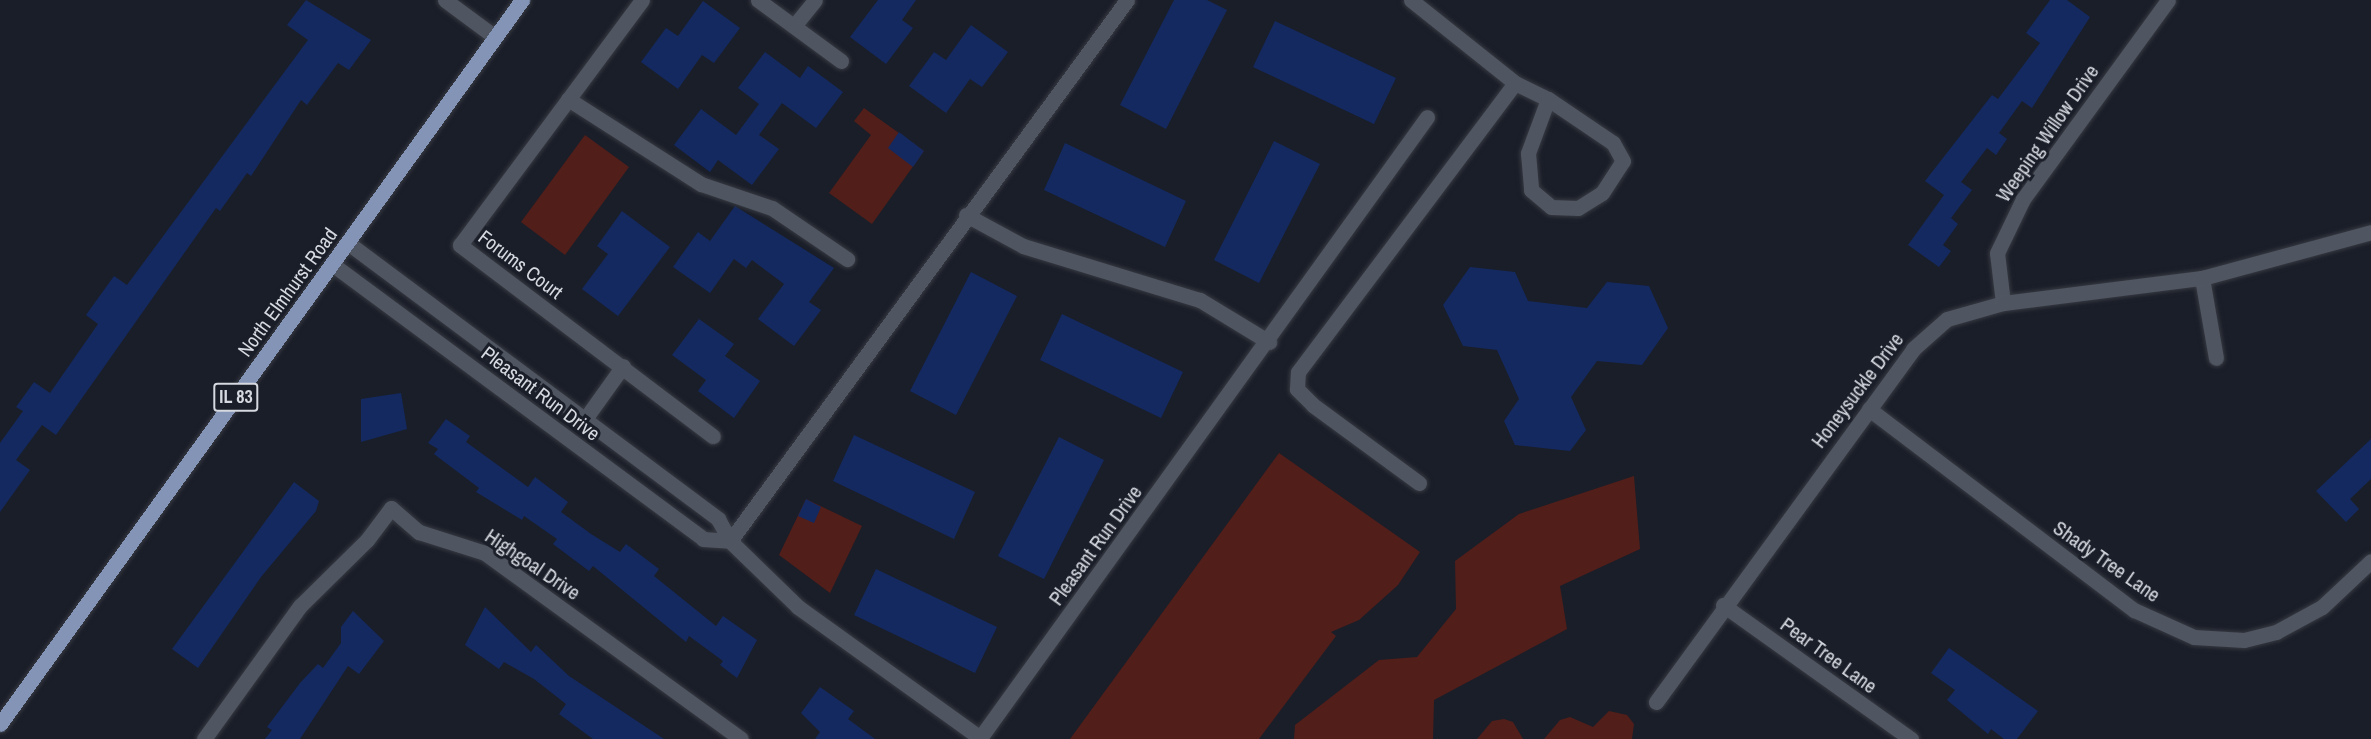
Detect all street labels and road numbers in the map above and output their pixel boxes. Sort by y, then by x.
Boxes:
street label: Weeping Willow Drive [1991,60,2103,206]
street label: North Elmhurst Road [232,223,342,361]
street label: Forums Court [474,224,568,304]
street label: Honeysuckle Drive [1806,328,1908,452]
street label: Pleasant Run Drive [477,341,605,445]
road number: IL 83 [212,382,260,412]
street label: Pleasant Run Drive [1044,480,1146,610]
street label: Shady Tree Lane [2049,515,2165,607]
street label: Highgoal Drive [481,523,585,605]
street label: Pear Tree Lane [1776,612,1882,698]

